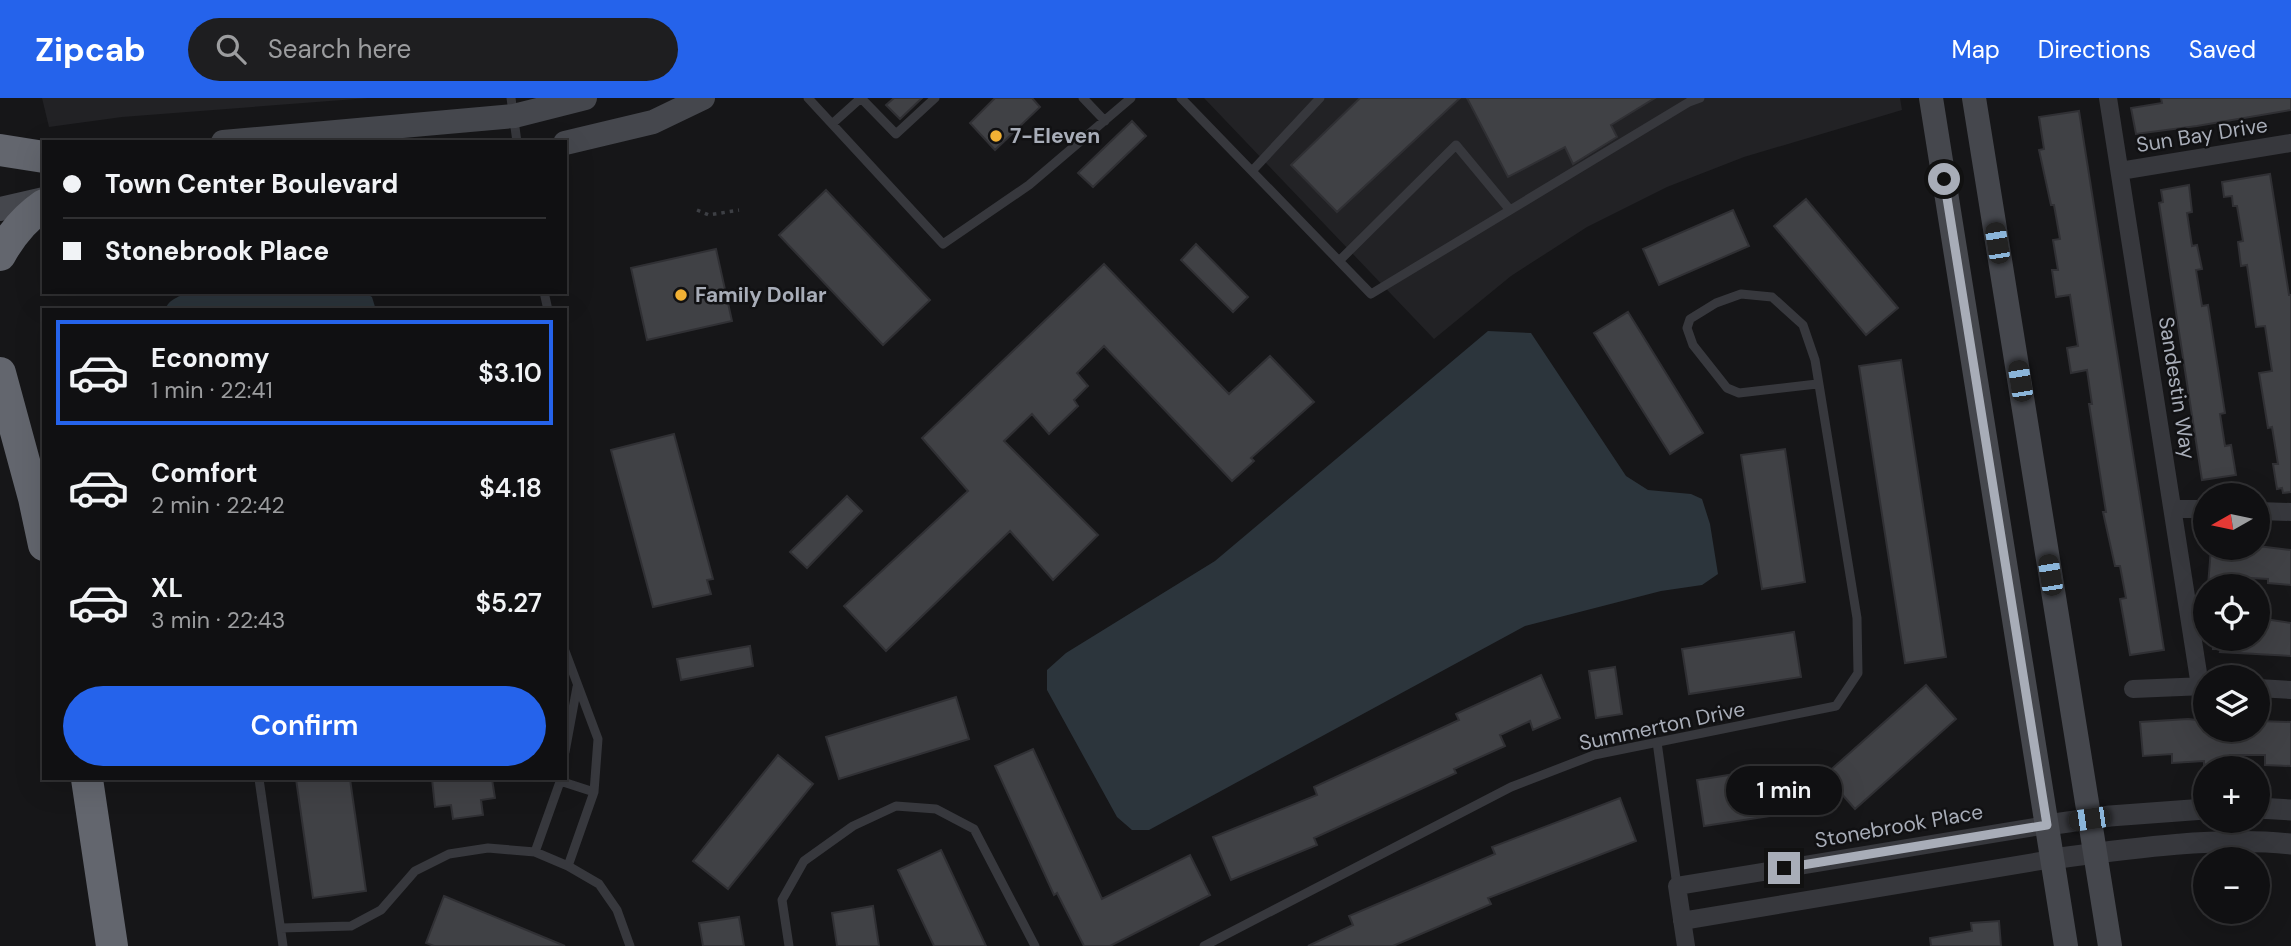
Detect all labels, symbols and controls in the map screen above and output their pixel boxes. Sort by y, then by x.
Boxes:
search box [188,18,678,81]
text: Zipcab [35,28,146,71]
icon: search [212,30,250,68]
text: Search here [268,32,411,66]
text: Map [1952,34,2000,65]
text: Directions [2038,34,2151,65]
text: Saved [2189,34,2256,65]
street label: Sun Bay Drive [2134,111,2270,159]
place label: 7-Eleven [1010,122,1100,150]
marker: 7-Eleven [988,128,1004,144]
route start [1928,163,1960,195]
text: Town Center Boulevard [105,167,398,201]
car [1984,221,2011,265]
text: Stonebrook Place [105,234,329,268]
place label: Family Dollar [695,281,827,309]
marker: Family Dollar [673,287,689,303]
street label: Sandestin Way [2152,315,2202,462]
icon: car [67,341,130,404]
text: Economy [151,341,269,375]
text: $3.10 [478,356,542,390]
car [2007,359,2034,403]
text: 1 min · 22:41 [151,375,273,405]
icon: car [67,456,130,519]
text: Comfort [151,456,257,490]
text: $4.18 [479,471,542,505]
north arrow [2193,483,2270,560]
map controls [2193,483,2270,924]
text: 2 min · 22:42 [151,490,285,520]
car [2037,553,2064,597]
icon: car [67,571,130,634]
text: XL [151,571,183,605]
button: locate [2193,574,2270,651]
text: $5.27 [476,586,542,620]
text: 3 min · 22:43 [151,605,285,635]
button: layers [2193,665,2270,742]
button: Confirm [63,686,546,766]
street label: Summerton Drive [1576,695,1748,757]
button: + [2193,756,2270,833]
callout: 1 min [1726,766,1842,816]
text: 1 min [1757,775,1811,805]
street label: Stonebrook Place [1813,797,1985,855]
car [2067,806,2112,832]
button: − [2193,847,2270,924]
route end [1768,852,1800,884]

